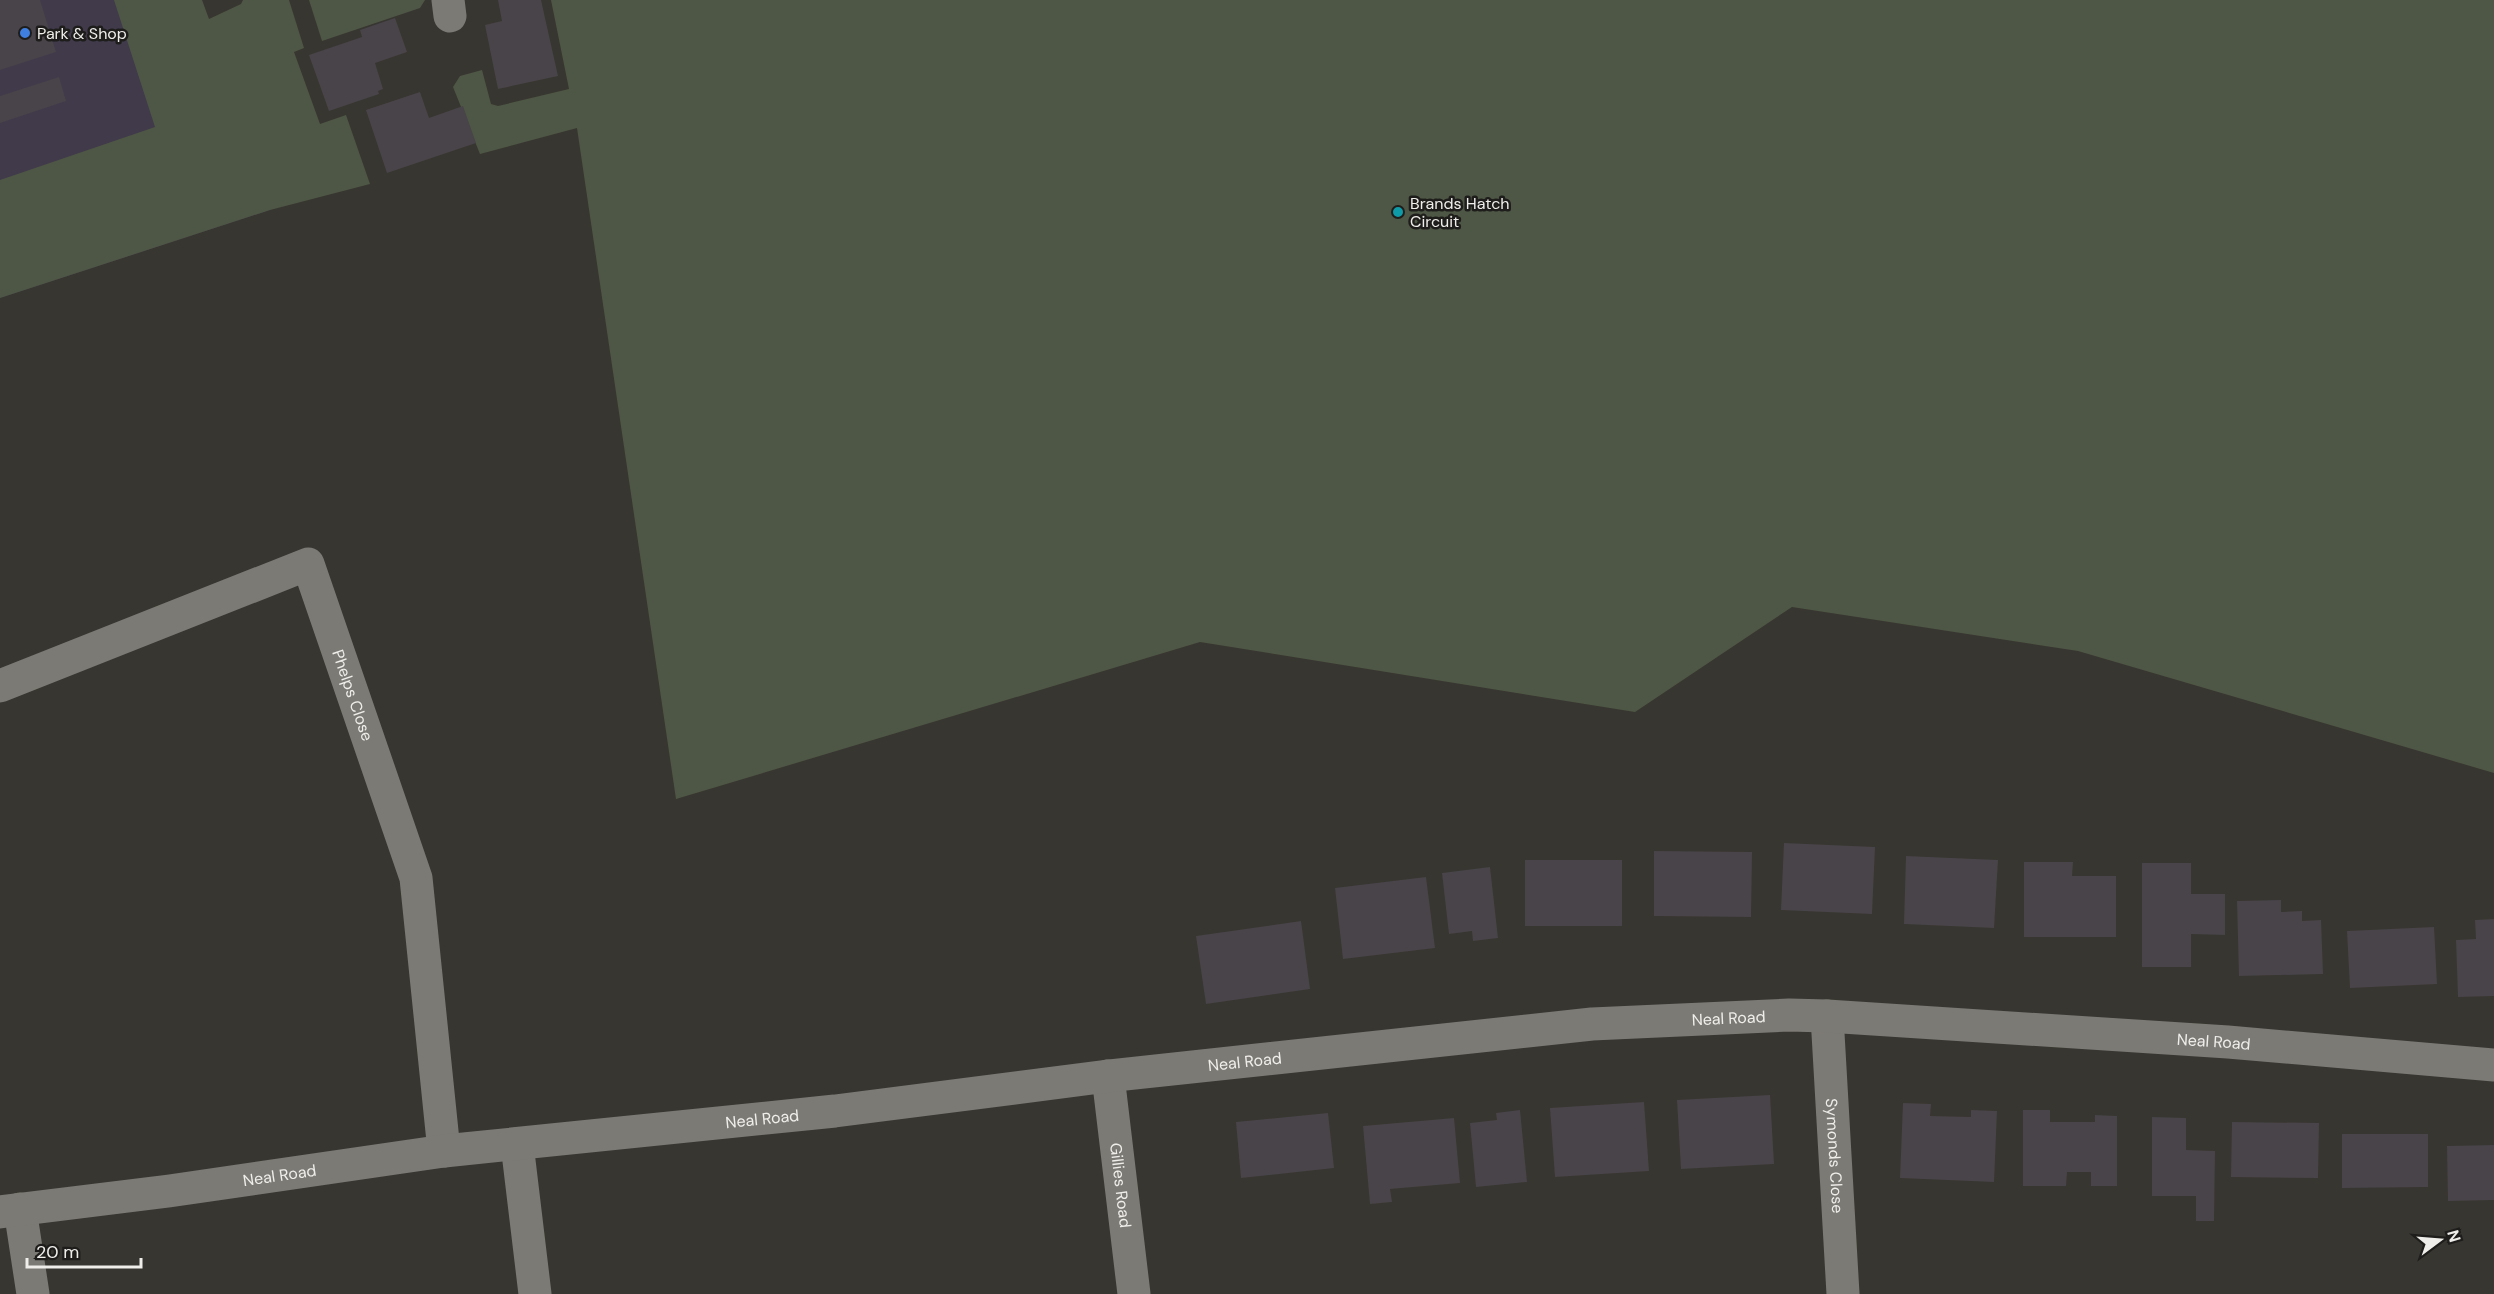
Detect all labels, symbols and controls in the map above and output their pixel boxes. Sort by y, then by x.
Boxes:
place label: Park & Shop [37,23,127,44]
marker: Park & Shop [18,26,32,40]
place label: Brands Hatch Circuit [1410,193,1510,232]
marker: Brands Hatch Circuit [1391,205,1405,219]
street label: Phelps Close [327,647,378,744]
street label: Neal Road [1691,1006,1766,1030]
street label: Neal Road [2176,1029,2251,1055]
street label: Neal Road [1207,1047,1283,1076]
street label: Symonds Close [1821,1098,1848,1214]
street label: Neal Road [724,1105,800,1133]
street label: Gillies Road [1105,1141,1136,1229]
street label: Neal Road [241,1160,318,1191]
north arrow [2410,1210,2470,1270]
text: N [2442,1227,2466,1245]
scale bar [27,1231,141,1269]
text: 20 m [36,1240,79,1264]

